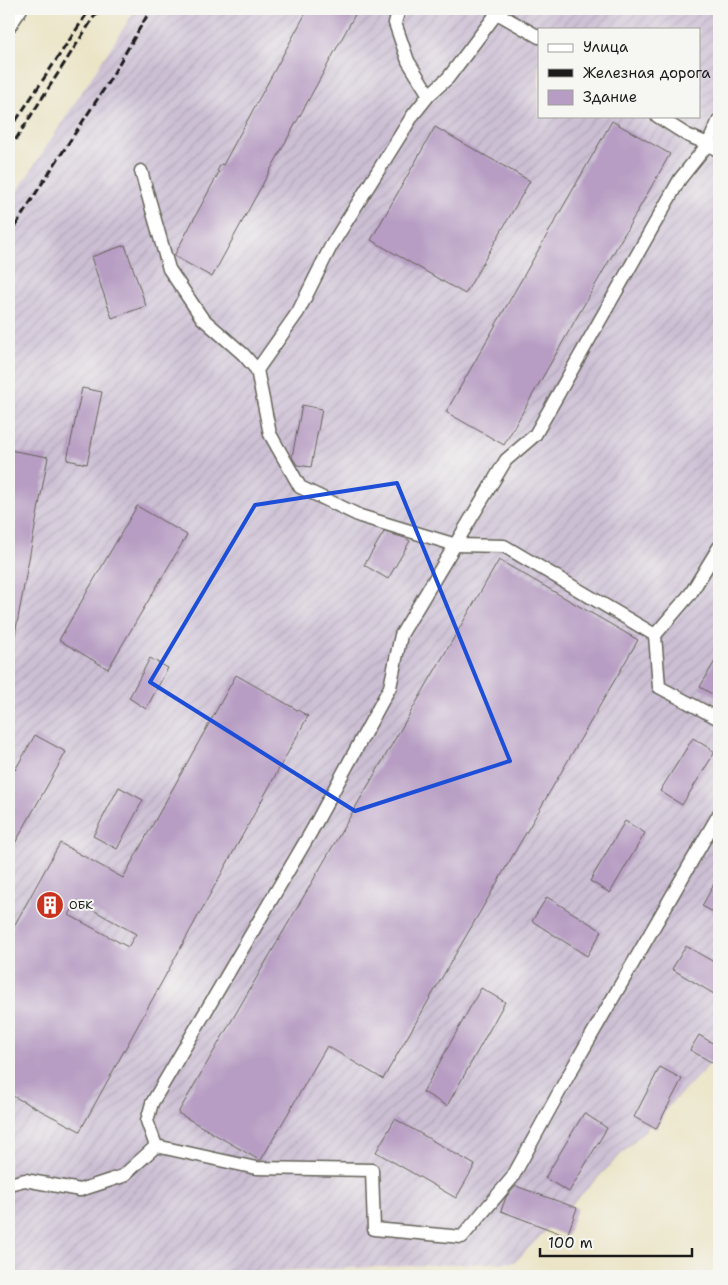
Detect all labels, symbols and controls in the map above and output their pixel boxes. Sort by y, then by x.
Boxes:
legend [538,28,700,118]
text: Улица [583,37,629,57]
text: Железная дорога [583,63,711,83]
text: Здание [583,87,637,107]
building icon: ОБК [35,890,65,920]
place label: ОБК [69,897,93,913]
scale bar [540,1225,693,1257]
text: 100 m [548,1233,593,1253]

